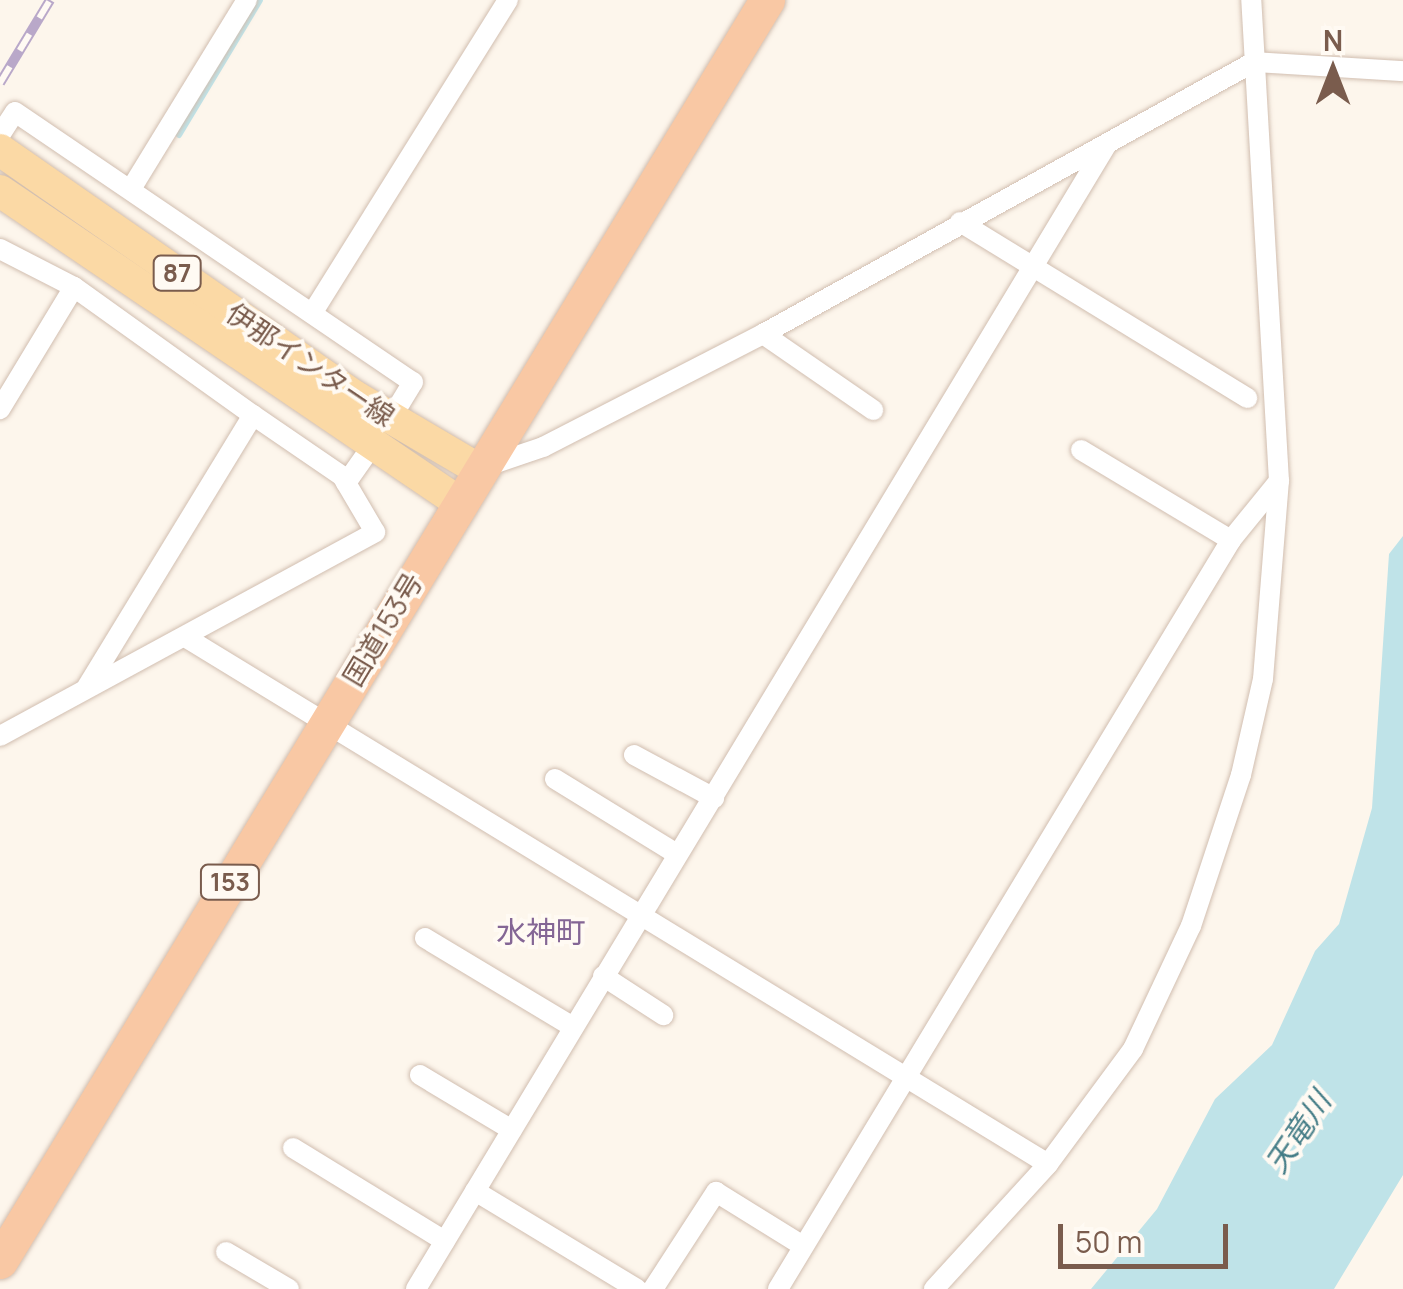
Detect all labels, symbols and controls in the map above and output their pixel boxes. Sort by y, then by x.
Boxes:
north arrow [1283,20,1383,120]
text: N [1323,21,1343,59]
road number: 87 [152,253,202,293]
street label: 伊那インター線 [220,295,402,433]
street label: 国道153号 [335,566,429,692]
road number: 153 [198,862,262,902]
district label: 水神町 [496,914,586,950]
water label: 天竜川 [1258,1085,1338,1179]
scale bar [1063,1204,1233,1266]
text: 50 m [1075,1221,1142,1262]

